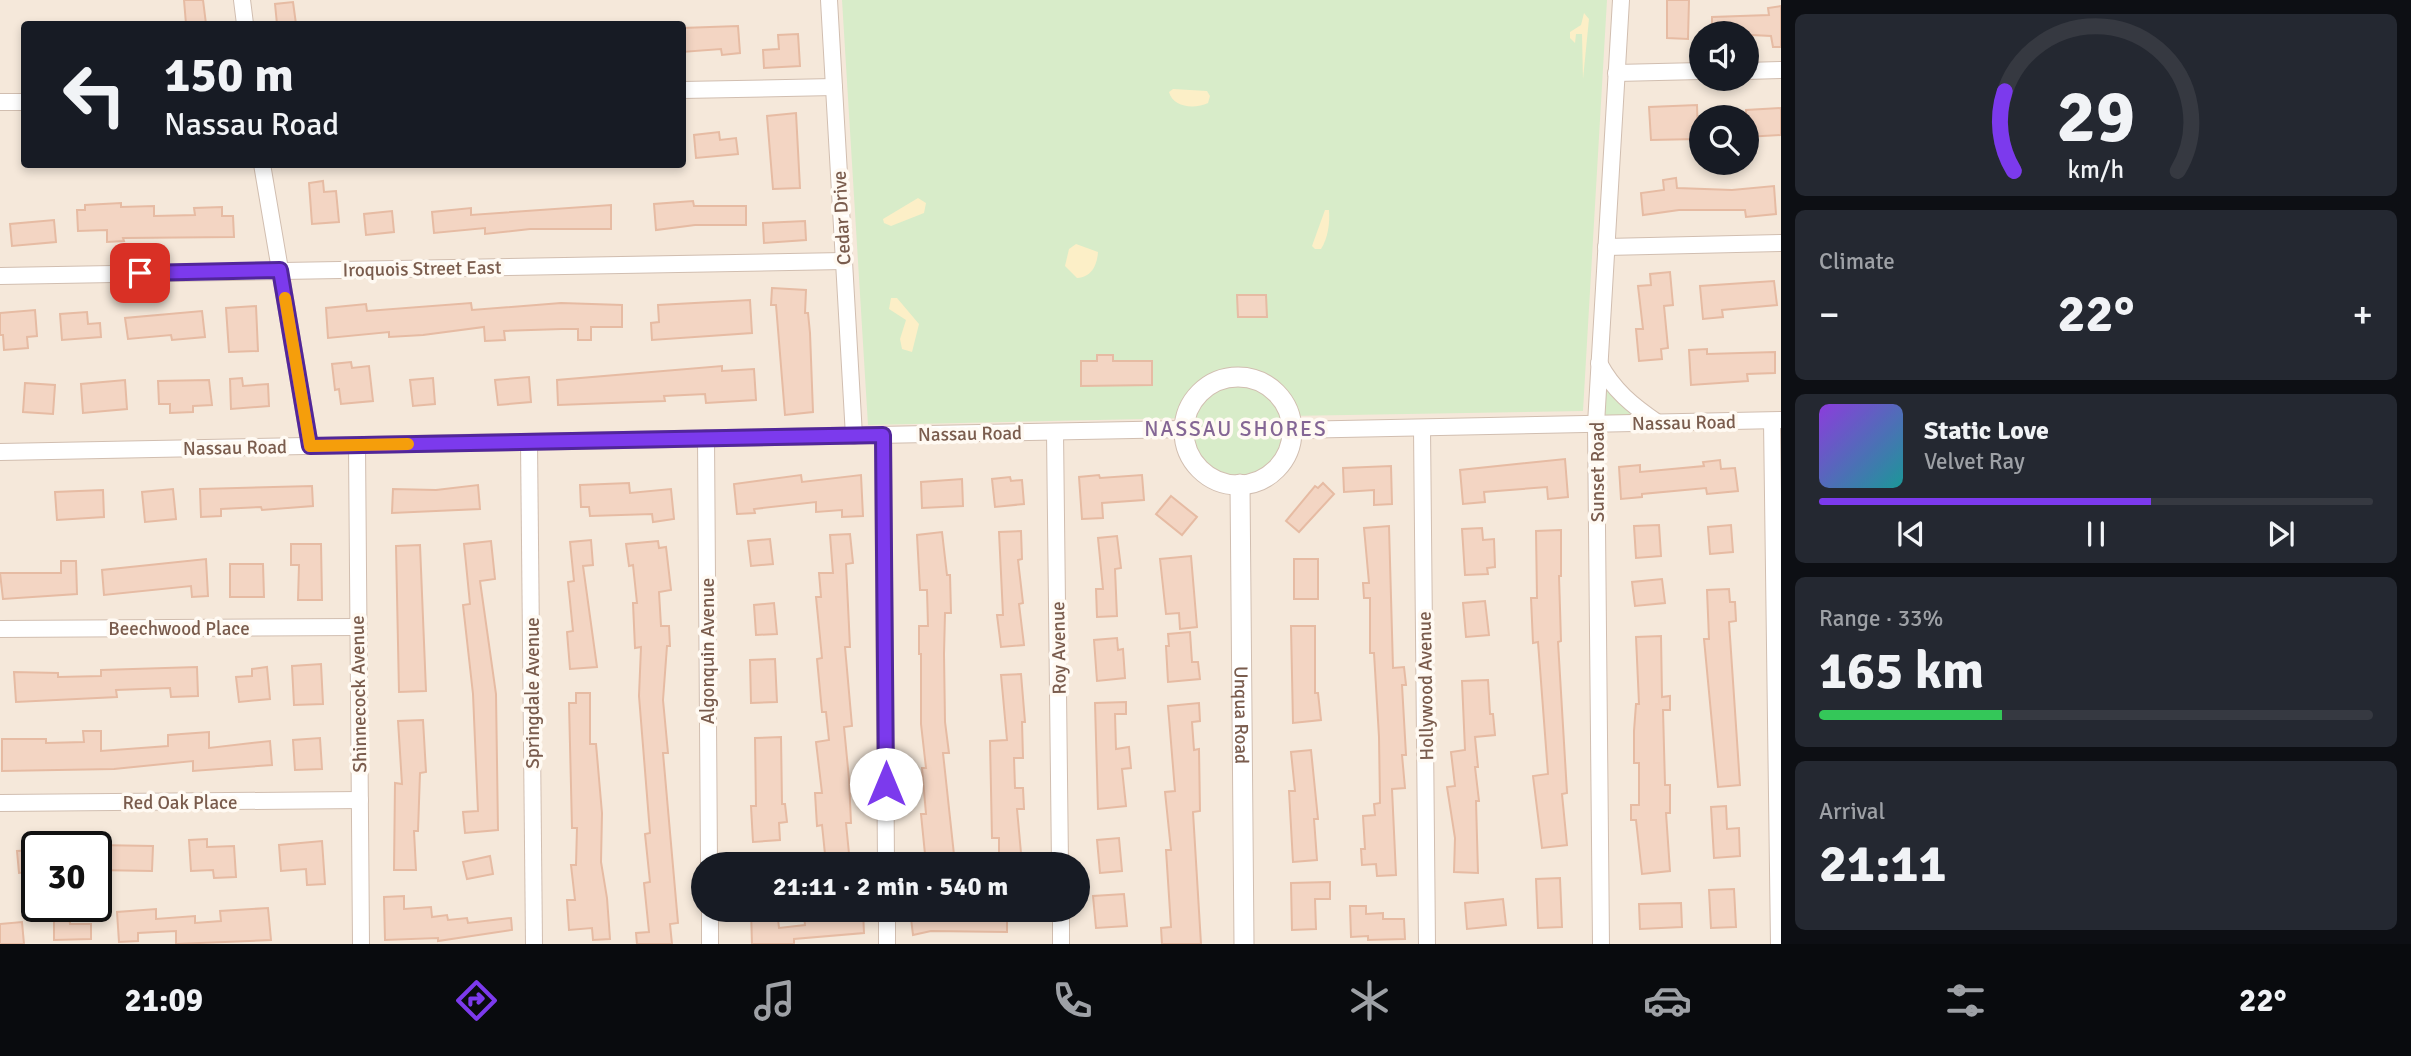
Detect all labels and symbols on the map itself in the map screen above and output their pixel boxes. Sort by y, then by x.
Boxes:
street label: Cedar Drive [828,170,856,266]
pin [110,243,170,303]
street label: Iroquois Street East [342,256,502,282]
street label: Nassau Road [1632,410,1736,436]
district label: NASSAU SHORES [1144,416,1328,442]
street label: Nassau Road [918,421,1022,447]
street label: Sunset Road [1586,422,1610,522]
street label: Nassau Road [183,435,287,461]
street label: Algonquin Avenue [696,578,720,724]
street label: Roy Avenue [1046,601,1072,695]
street label: Hollywood Avenue [1413,611,1439,761]
street label: Shinnecock Avenue [346,615,372,773]
street label: Beechwood Place [108,617,250,641]
street label: Springdale Avenue [521,617,545,769]
street label: Unqua Road [1229,666,1253,764]
position arrow [849,747,923,821]
street label: Red Oak Place [123,791,237,815]
speed limit sign: 30 [21,831,112,922]

